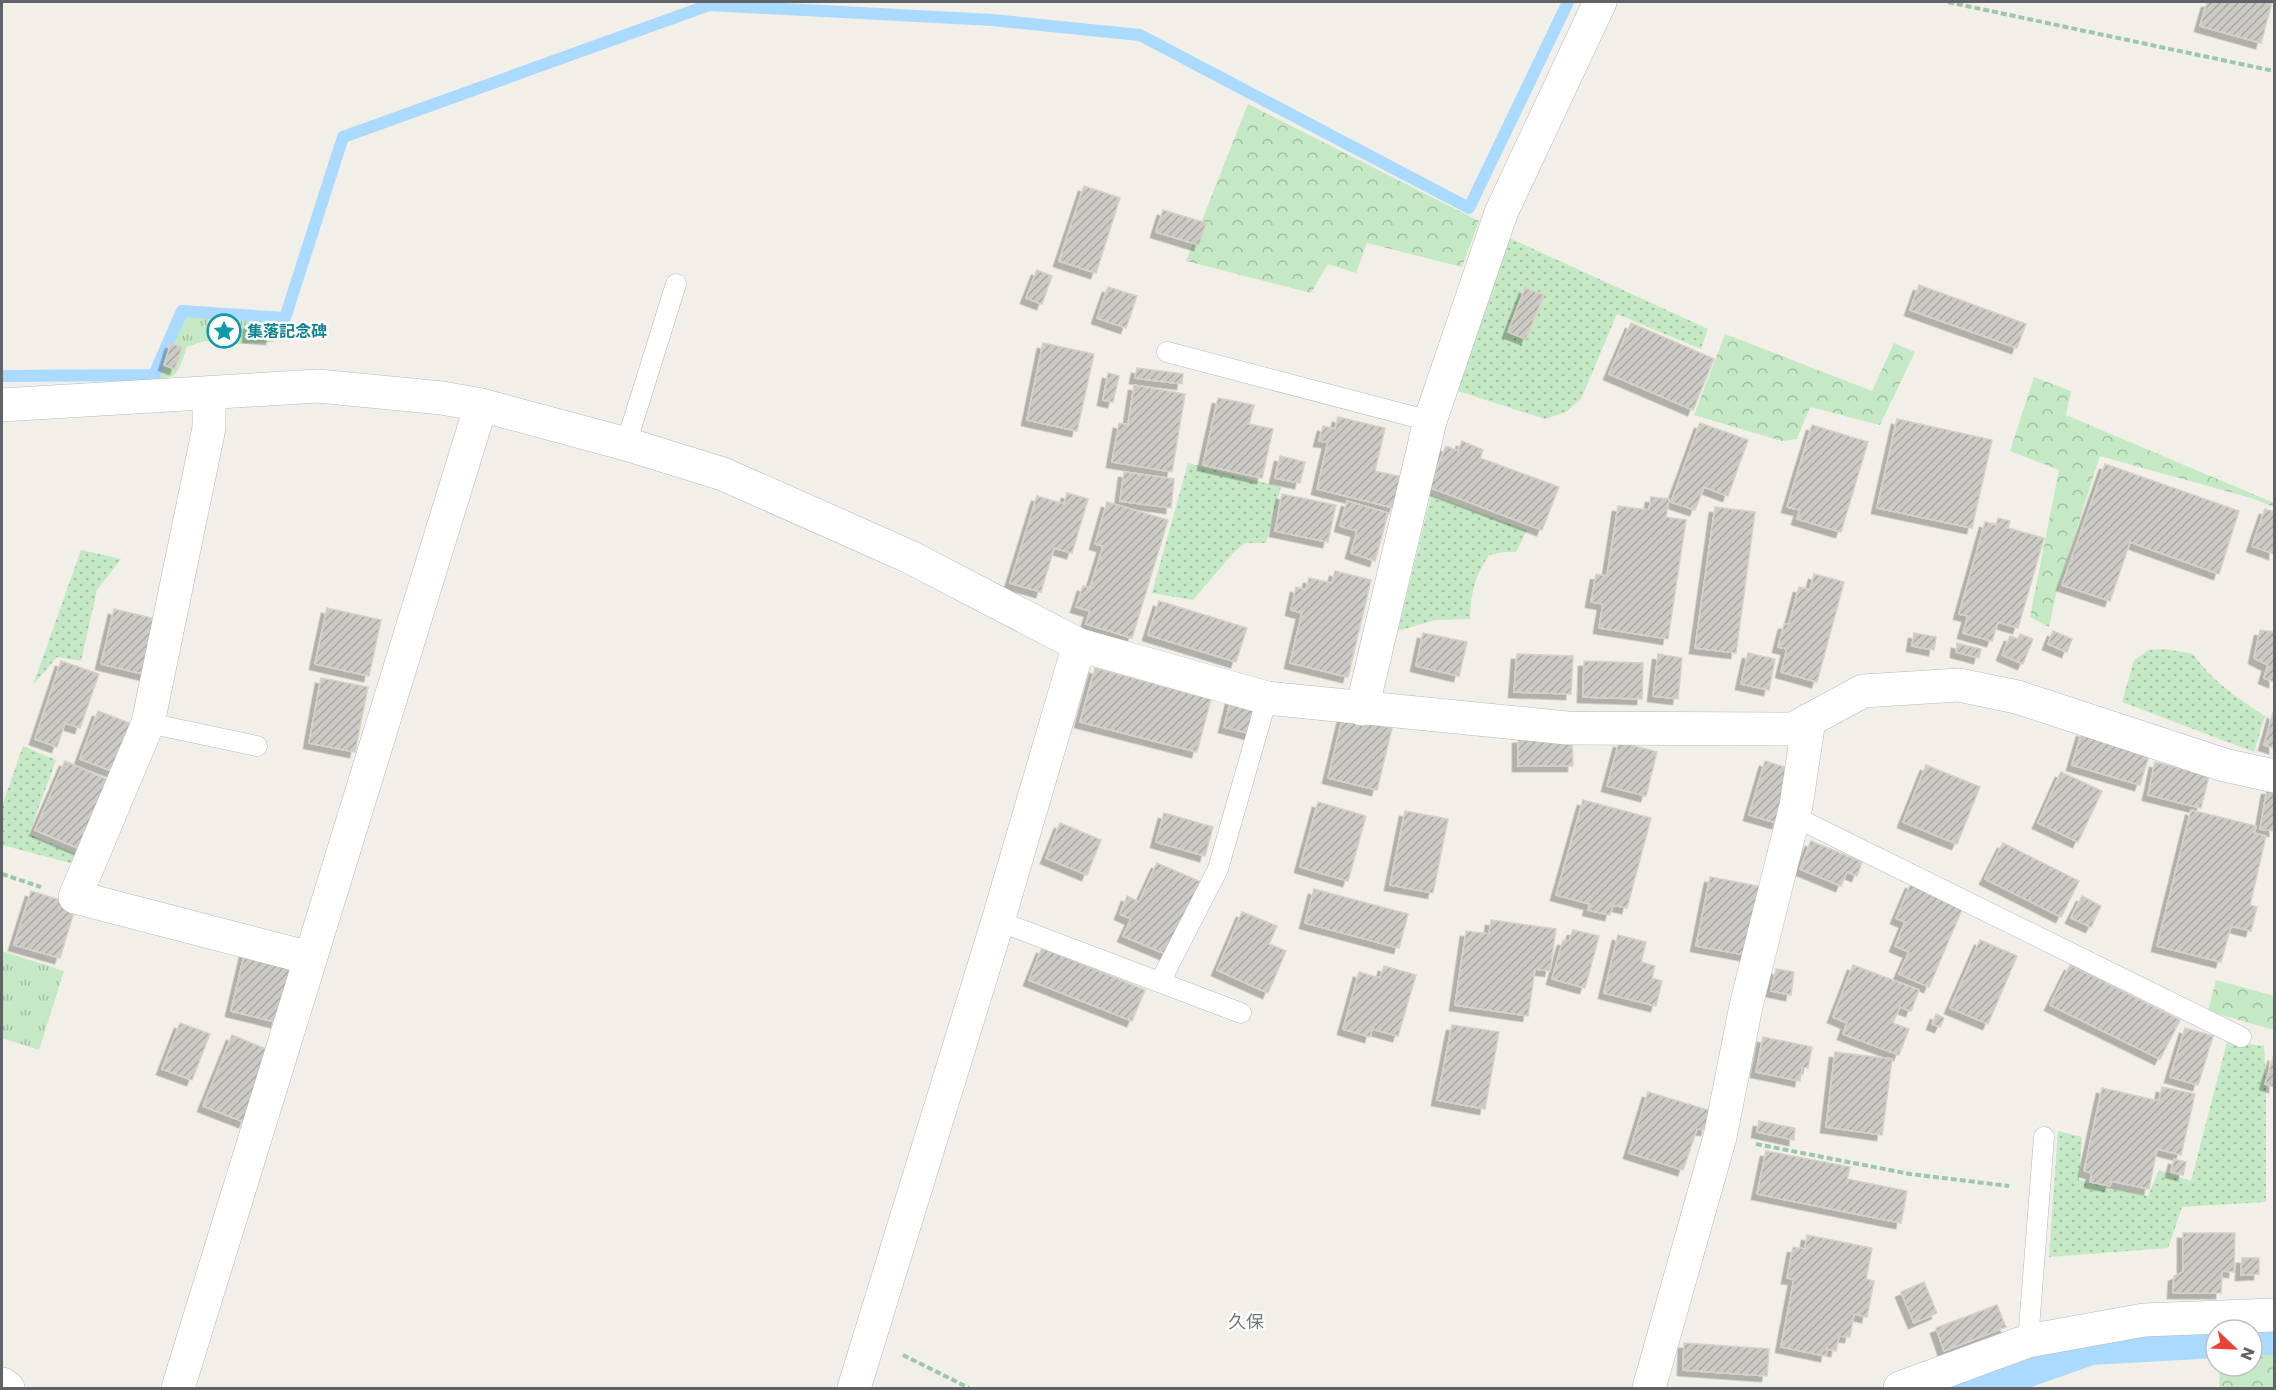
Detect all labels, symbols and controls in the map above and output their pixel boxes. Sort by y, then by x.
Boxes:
place icon: 集落記念碑 [206,313,242,349]
place label: 集落記念碑 [247,320,327,343]
district label: 久保 [1228,1309,1264,1334]
north arrow [2204,1318,2264,1378]
text: N [2234,1344,2260,1364]

